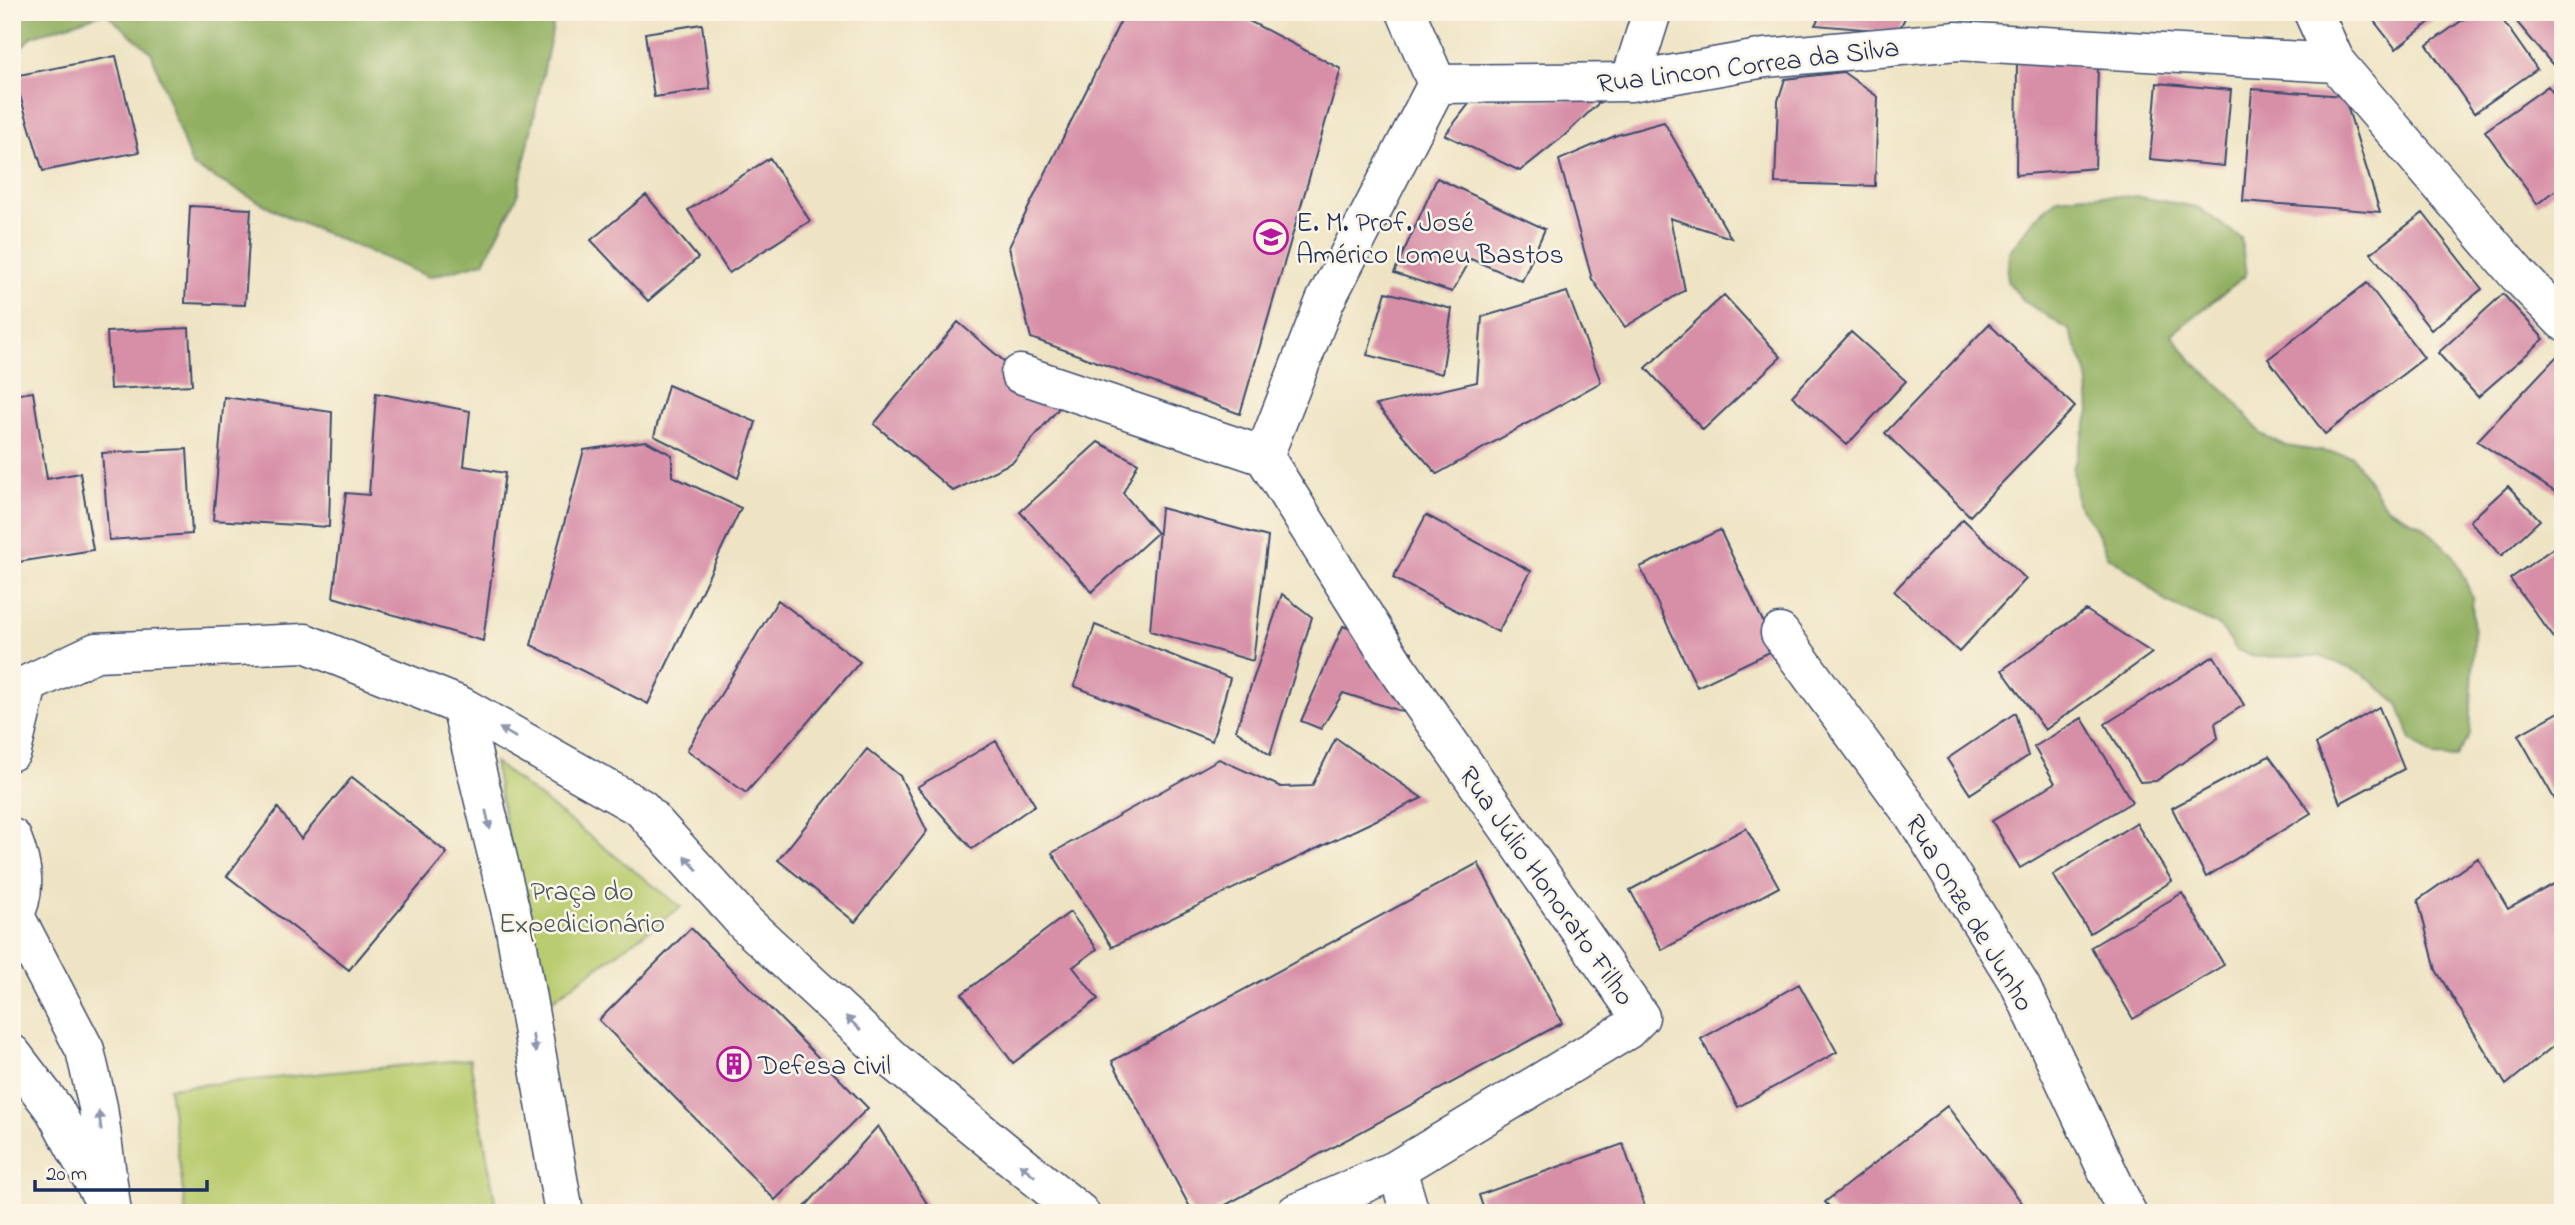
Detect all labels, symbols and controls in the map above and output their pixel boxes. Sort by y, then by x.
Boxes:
street label: Rua Lincon Correa da Silva [1595,29,1902,106]
place label: E. M. Prof. José Américo Lomeu Bastos [1296,204,1564,277]
school or university icon: E. M. Prof. José Américo Lomeu Bastos [1252,218,1290,256]
one-way arrow [498,727,518,739]
street label: Rua Júlio Honorato Filho [1447,759,1643,1015]
street label: Rua Onze de Junho [1893,807,2043,1020]
one-way arrow [483,809,494,831]
one-way arrow [683,854,699,872]
park label: Praça do Expedicionário [499,873,665,946]
one-way arrow [844,1015,862,1031]
one-way arrow [529,1032,540,1054]
building icon: Defesa civil [715,1045,753,1083]
place label: Defesa civil [757,1047,891,1088]
one-way arrow [94,1110,105,1132]
scale bar [35,1148,206,1192]
text: 20 m [46,1160,87,1190]
one-way arrow [1018,1162,1036,1177]

